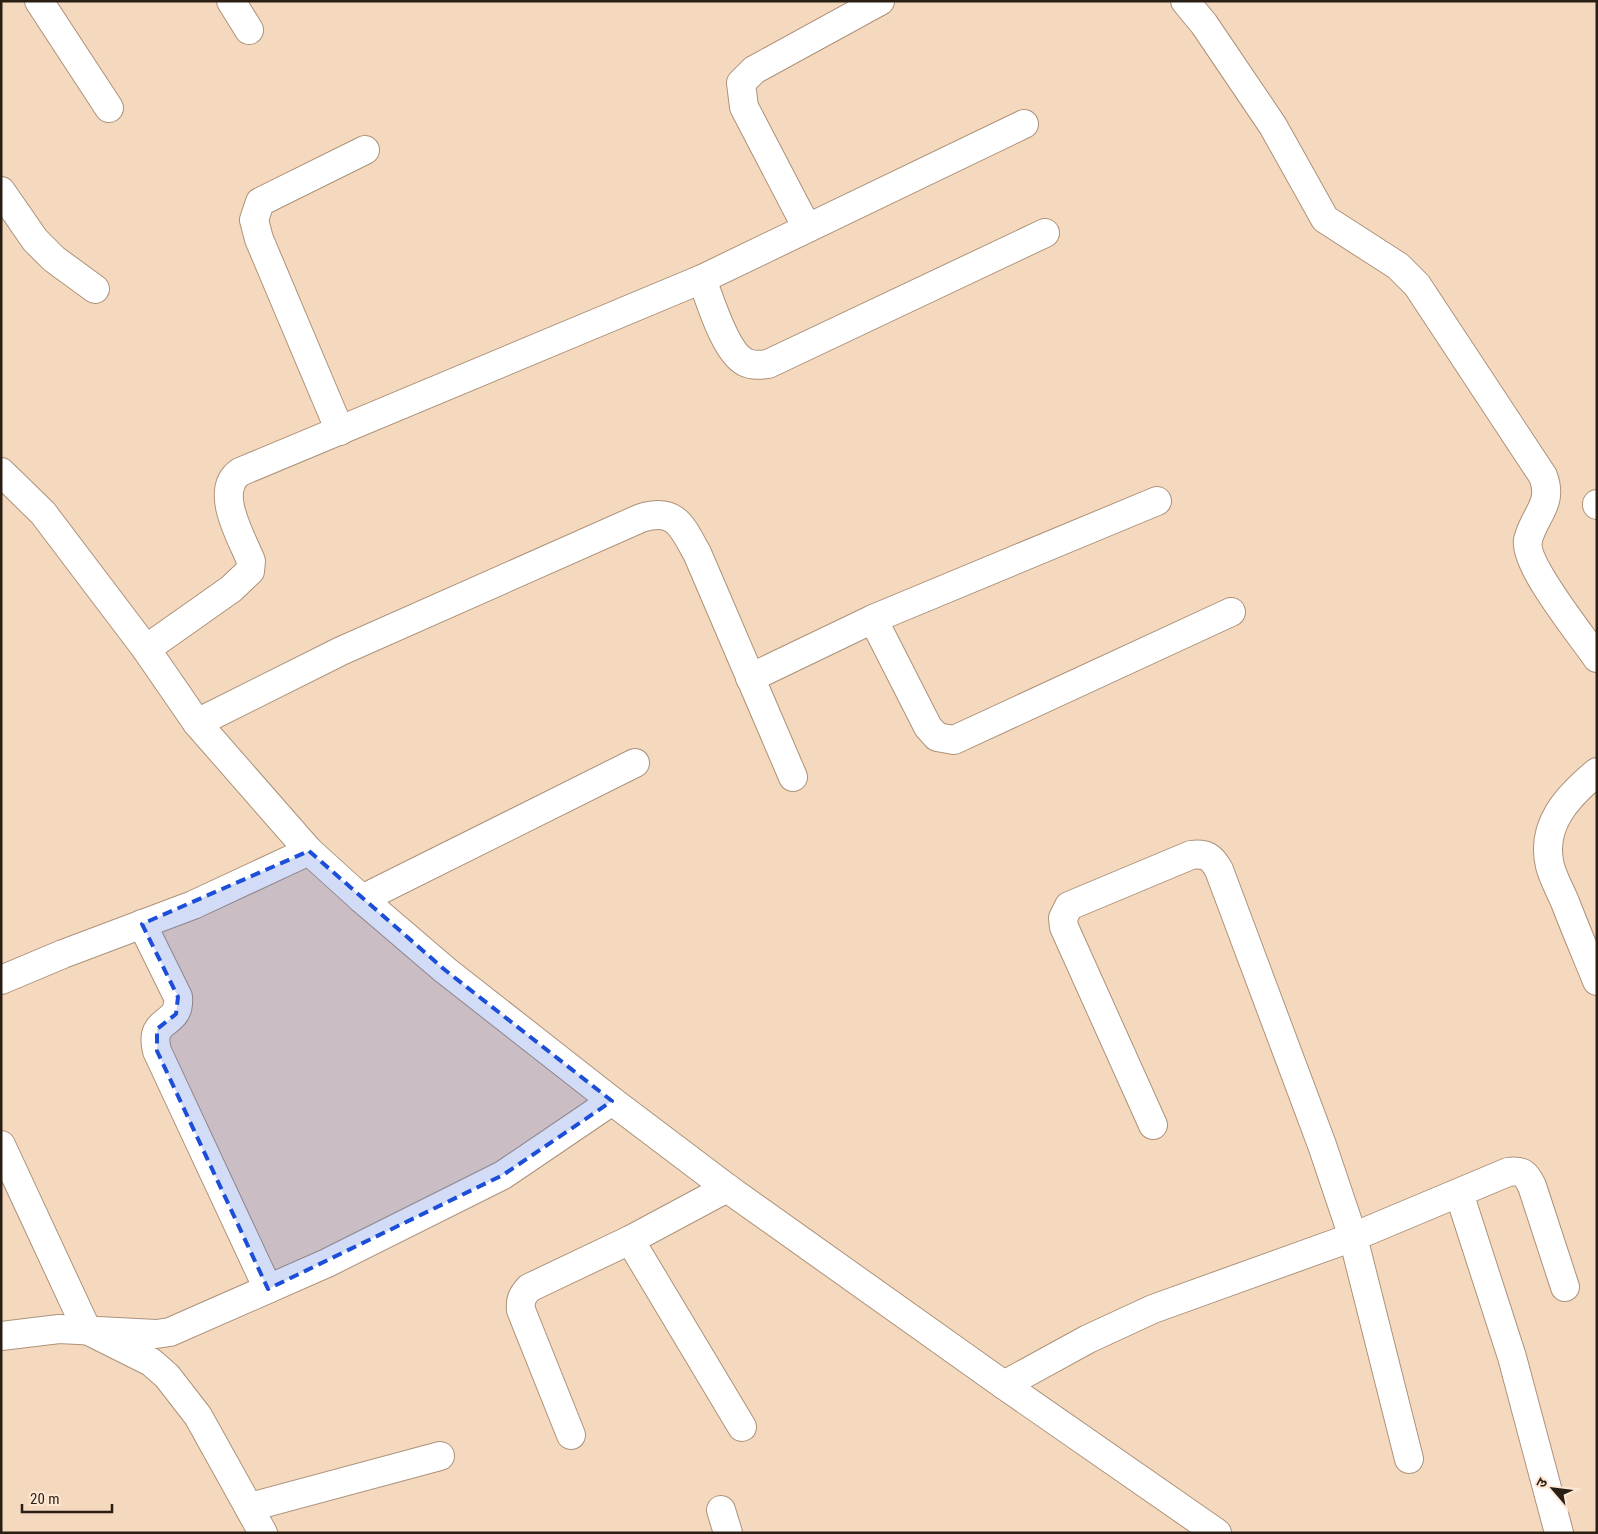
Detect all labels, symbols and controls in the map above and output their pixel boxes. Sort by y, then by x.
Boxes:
north arrow [1528,1464,1578,1514]
text: उ [1533,1475,1551,1490]
scale bar [22,1482,112,1514]
text: 20 m [30,1490,60,1508]

